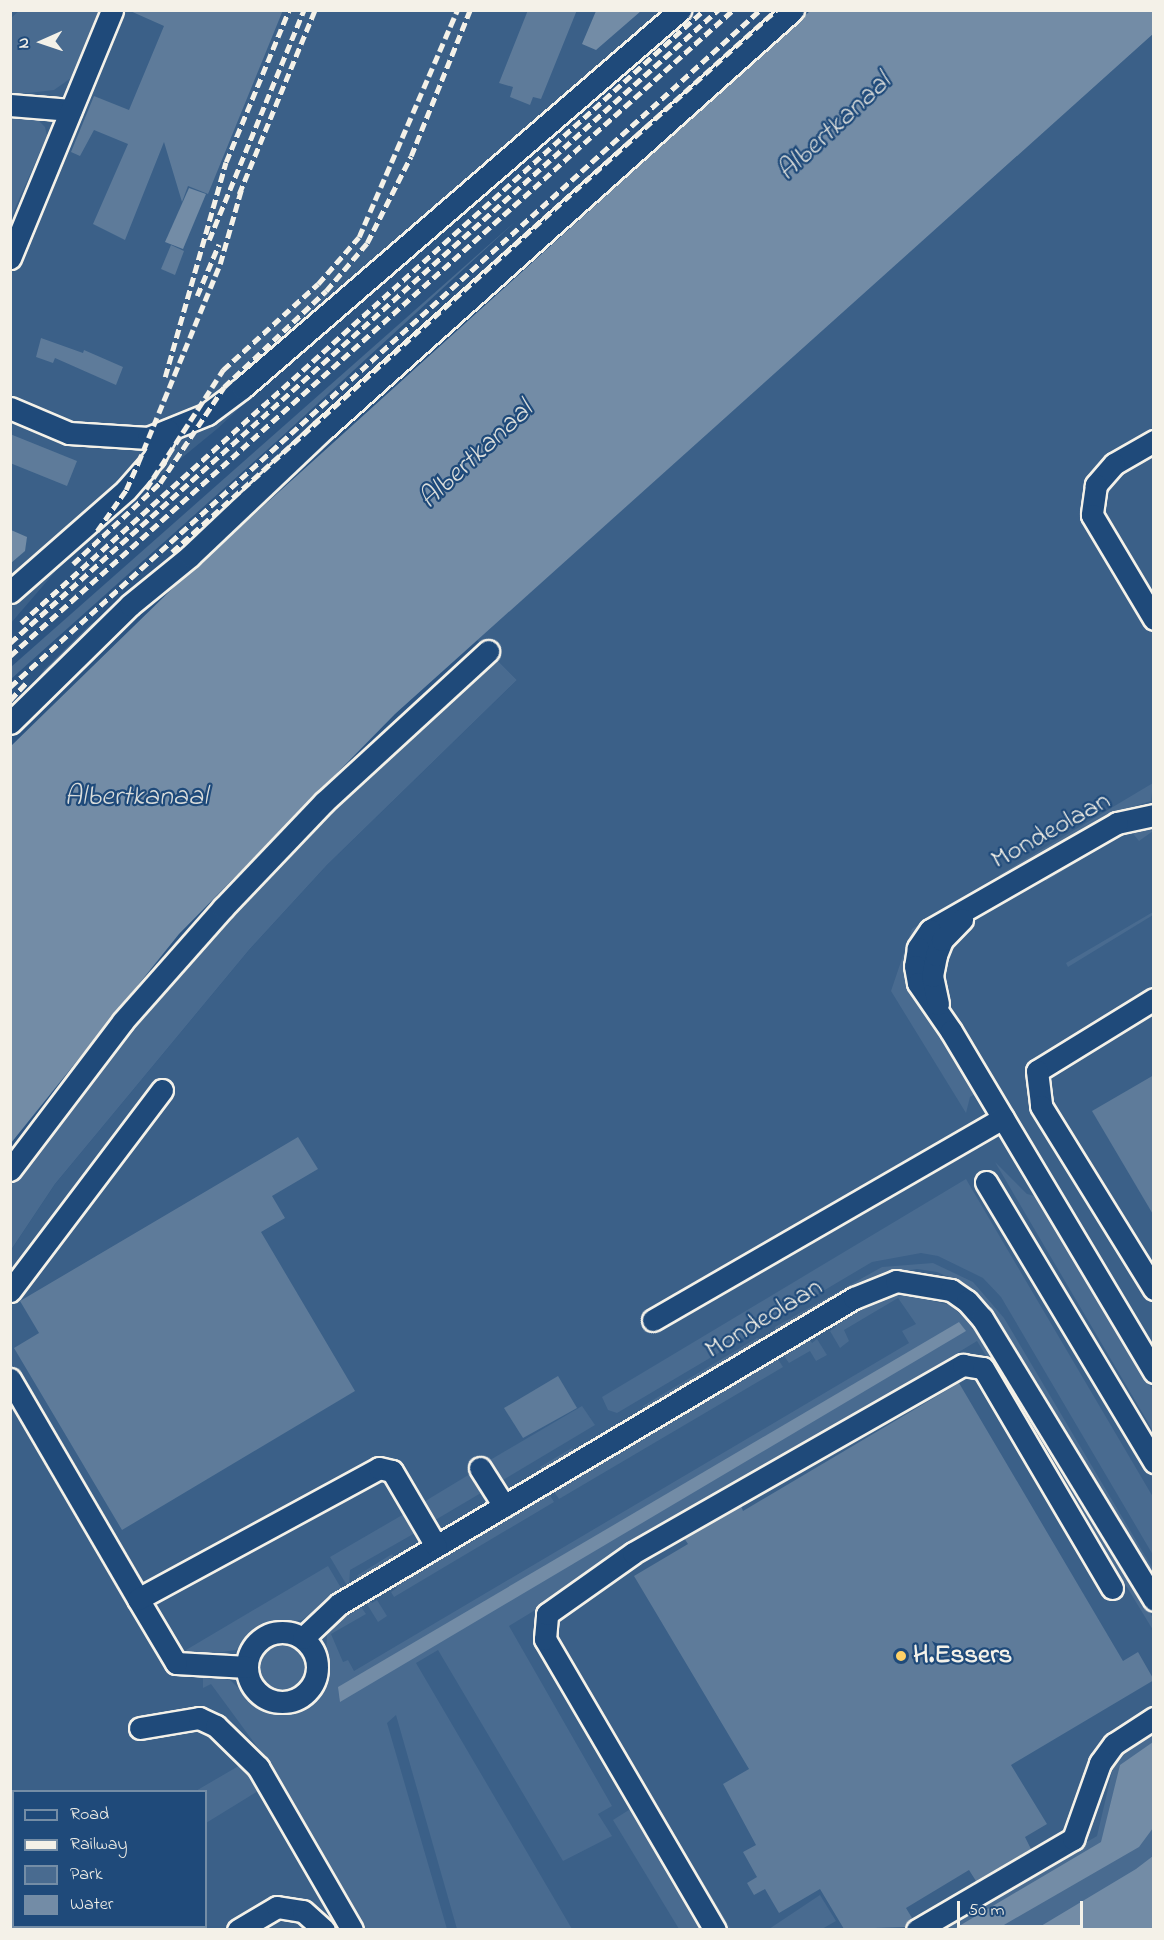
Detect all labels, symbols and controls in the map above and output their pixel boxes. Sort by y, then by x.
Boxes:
north arrow [12,12,72,72]
text: N [12,37,36,49]
water label: Albertkanaal [771,67,899,189]
water label: Albertkanaal [413,395,541,517]
water label: Albertkanaal [64,781,208,815]
street label: Mondeolaan [986,785,1116,877]
street label: Mondeolaan [699,1271,829,1367]
place label: H.Essers [913,1640,1012,1672]
marker: H.Essers [894,1649,908,1663]
legend [12,1790,207,1928]
text: Road [70,1802,109,1828]
text: Railway [70,1832,127,1858]
text: Park [70,1862,103,1888]
scale bar [960,1889,1086,1927]
text: Water [70,1892,113,1918]
text: 50 m [968,1898,1005,1924]

